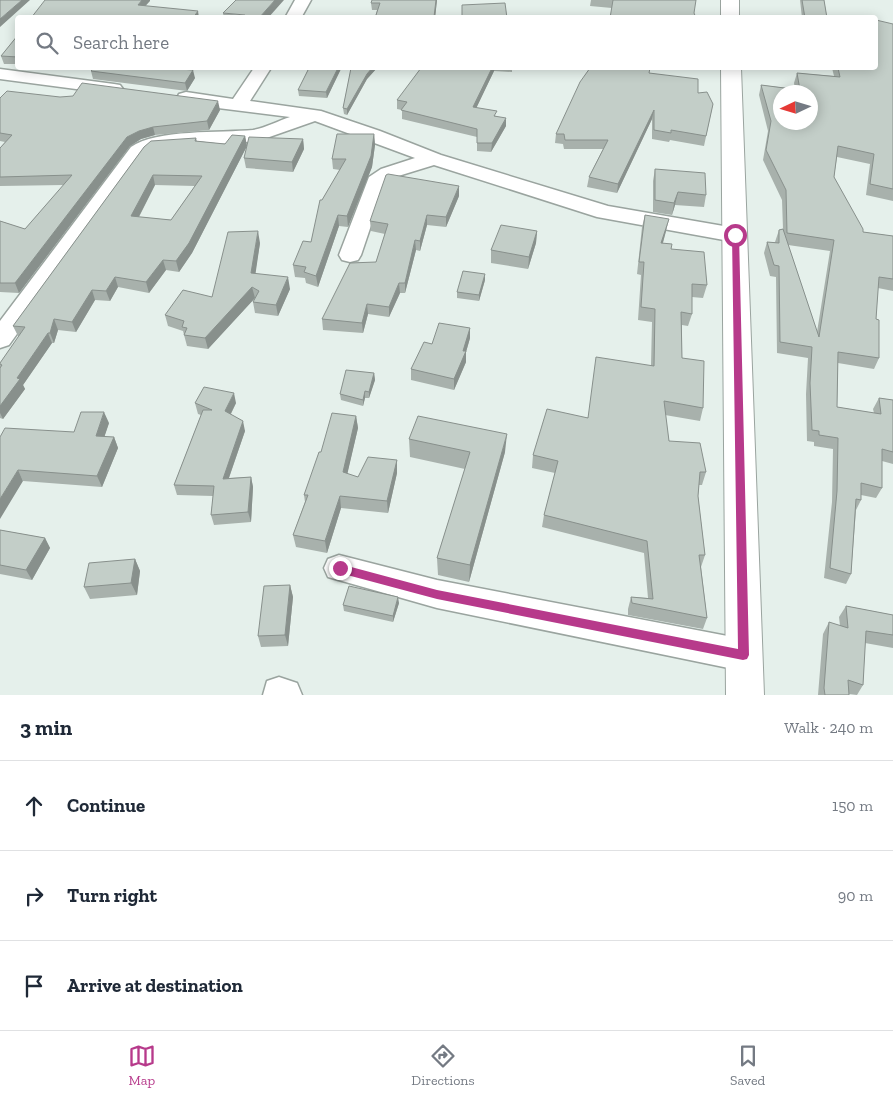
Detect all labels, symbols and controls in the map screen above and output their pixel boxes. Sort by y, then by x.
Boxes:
search box [15,15,878,70]
icon: search [33,29,61,57]
text: Search here [73,31,169,54]
north arrow [773,85,818,130]
route start [724,224,747,247]
route end [329,557,352,580]
text: 3 min [20,715,72,740]
text: Walk · 240 m [784,718,873,737]
icon: ahead [20,792,48,820]
text: Continue [67,794,145,817]
text: 150 m [832,796,873,815]
icon: right [20,882,48,910]
text: Turn right [67,884,157,907]
text: 90 m [838,886,873,905]
icon: arrive [20,972,48,1000]
text: Arrive at destination [67,974,243,997]
tab: Map [128,1042,156,1089]
tab: Directions [411,1042,475,1089]
tab: Saved [730,1042,765,1089]

